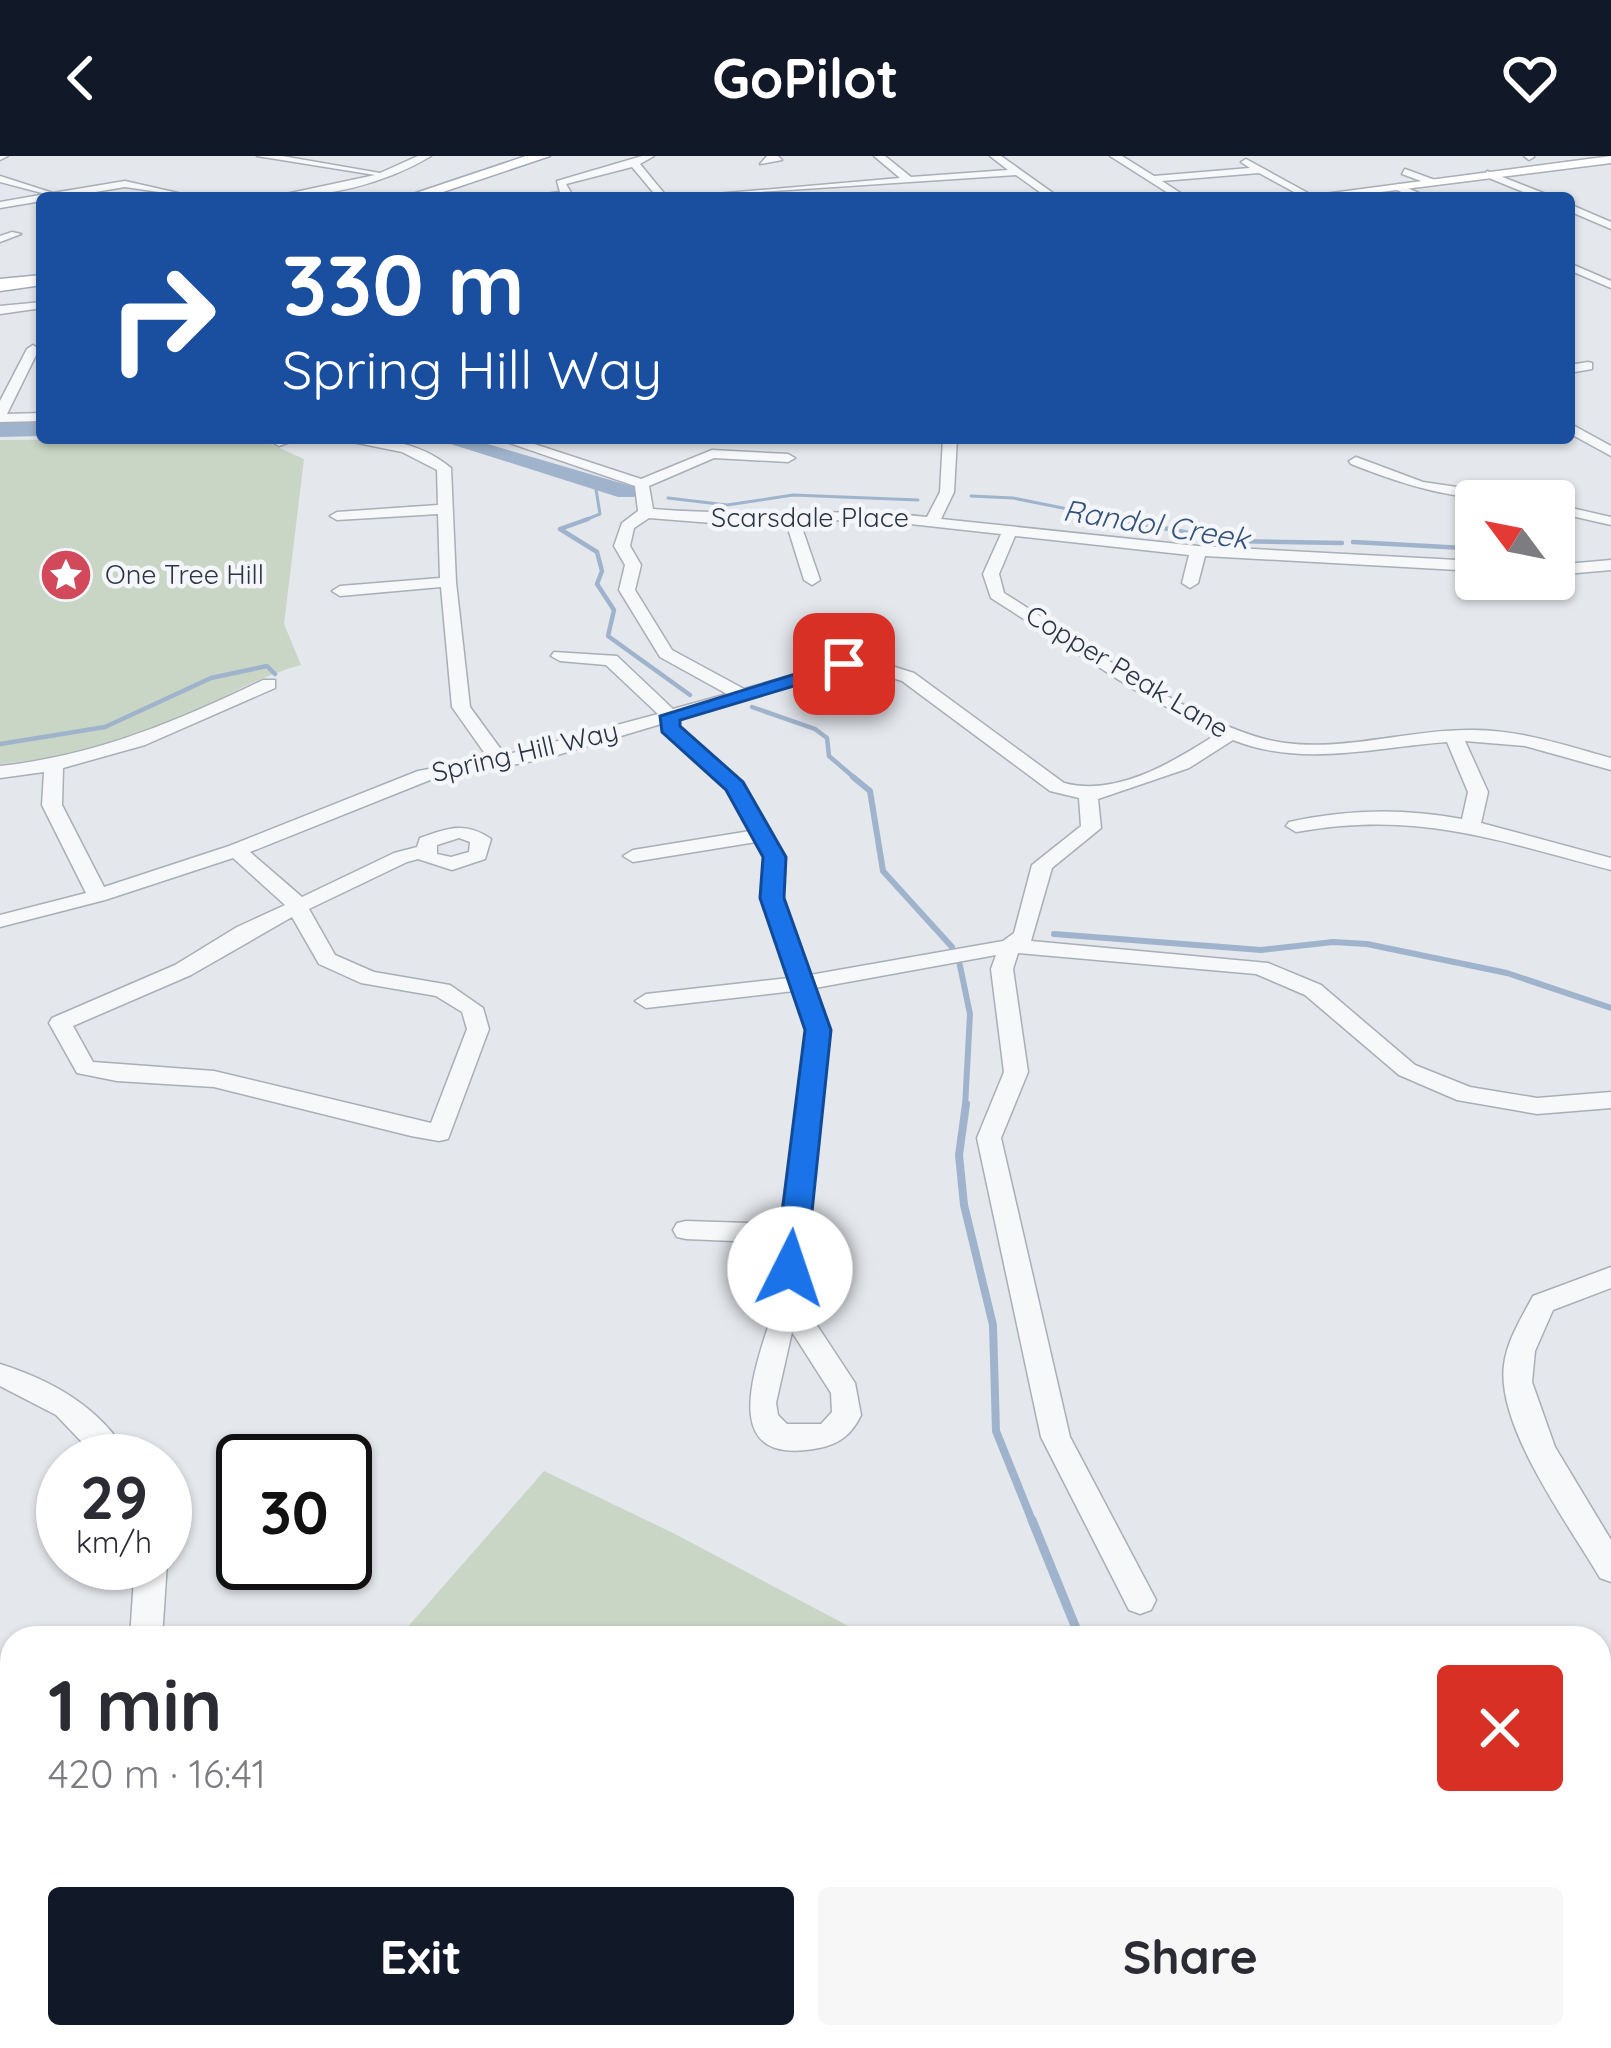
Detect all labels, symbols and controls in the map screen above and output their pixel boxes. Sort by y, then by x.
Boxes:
text: GoPilot [712,44,899,112]
icon: back [48,45,114,111]
icon: heart [1497,45,1563,111]
text: 330 m [282,231,525,336]
icon: right [84,240,240,396]
text: Spring Hill Way [282,335,662,403]
north arrow [1455,480,1575,600]
map controls [1455,480,1575,600]
water label: Randol Creek [1061,491,1255,558]
street label: Scarsdale Place [711,500,909,534]
place icon: One Tree Hill [38,547,94,603]
place label: One Tree Hill [105,557,264,591]
street label: Copper Peak Lane [1020,597,1235,745]
pin [793,613,895,715]
icon: arrive [811,631,877,697]
street label: Spring Hill Way [428,713,621,789]
position arrow [727,1206,853,1332]
speed limit sign: 30 [216,1434,372,1590]
text: 29 [80,1459,148,1534]
text: km/h [76,1523,152,1561]
text: 1 min [48,1659,222,1749]
button: close [1437,1665,1563,1791]
text: 420 m · 16:41 [48,1749,266,1798]
button: Exit [48,1887,794,2025]
button: Share [818,1887,1563,2025]

